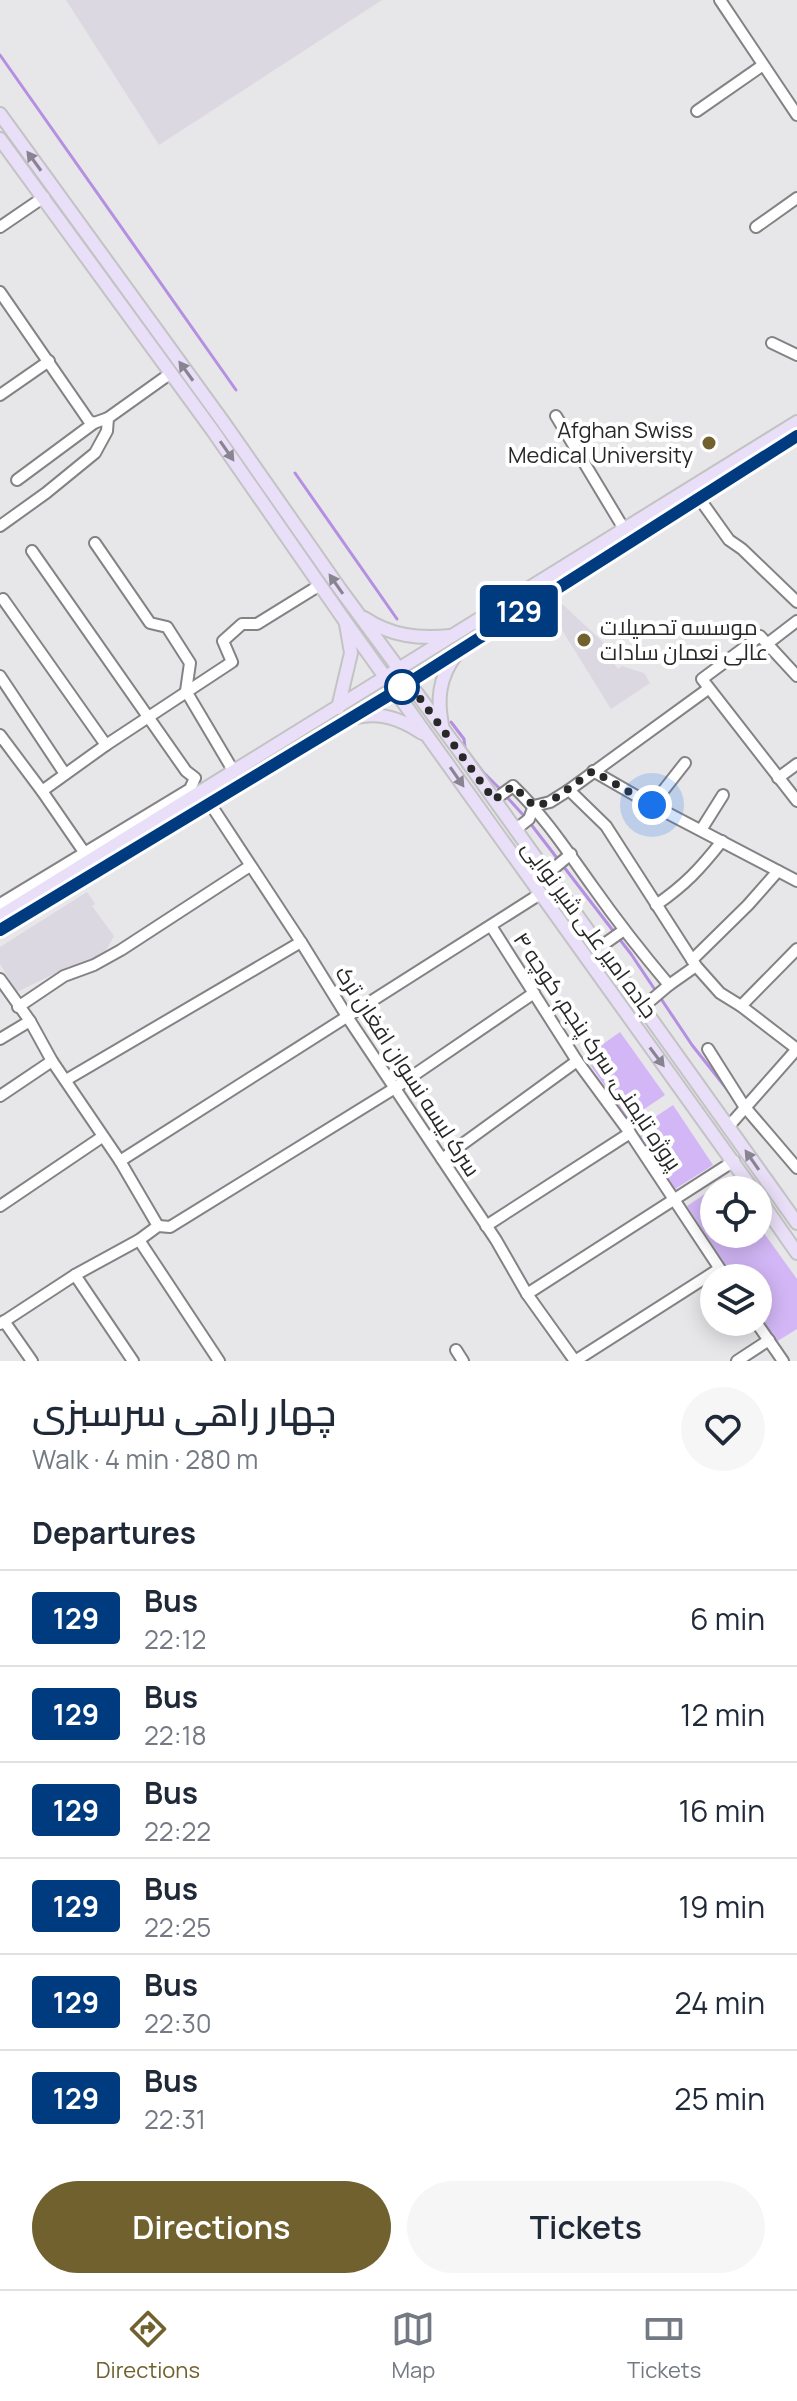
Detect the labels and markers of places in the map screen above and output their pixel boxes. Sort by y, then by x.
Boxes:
place label: Afghan Swiss Medical University [508,415,693,470]
marker: Afghan Swiss Medical University [700,434,718,452]
place label: موسسه تحصیلات عالی نعمان سادات [600,612,768,667]
marker: موسسه تحصیلات عالی نعمان سادات [575,631,593,649]
unlabelled marker [385,670,419,704]

